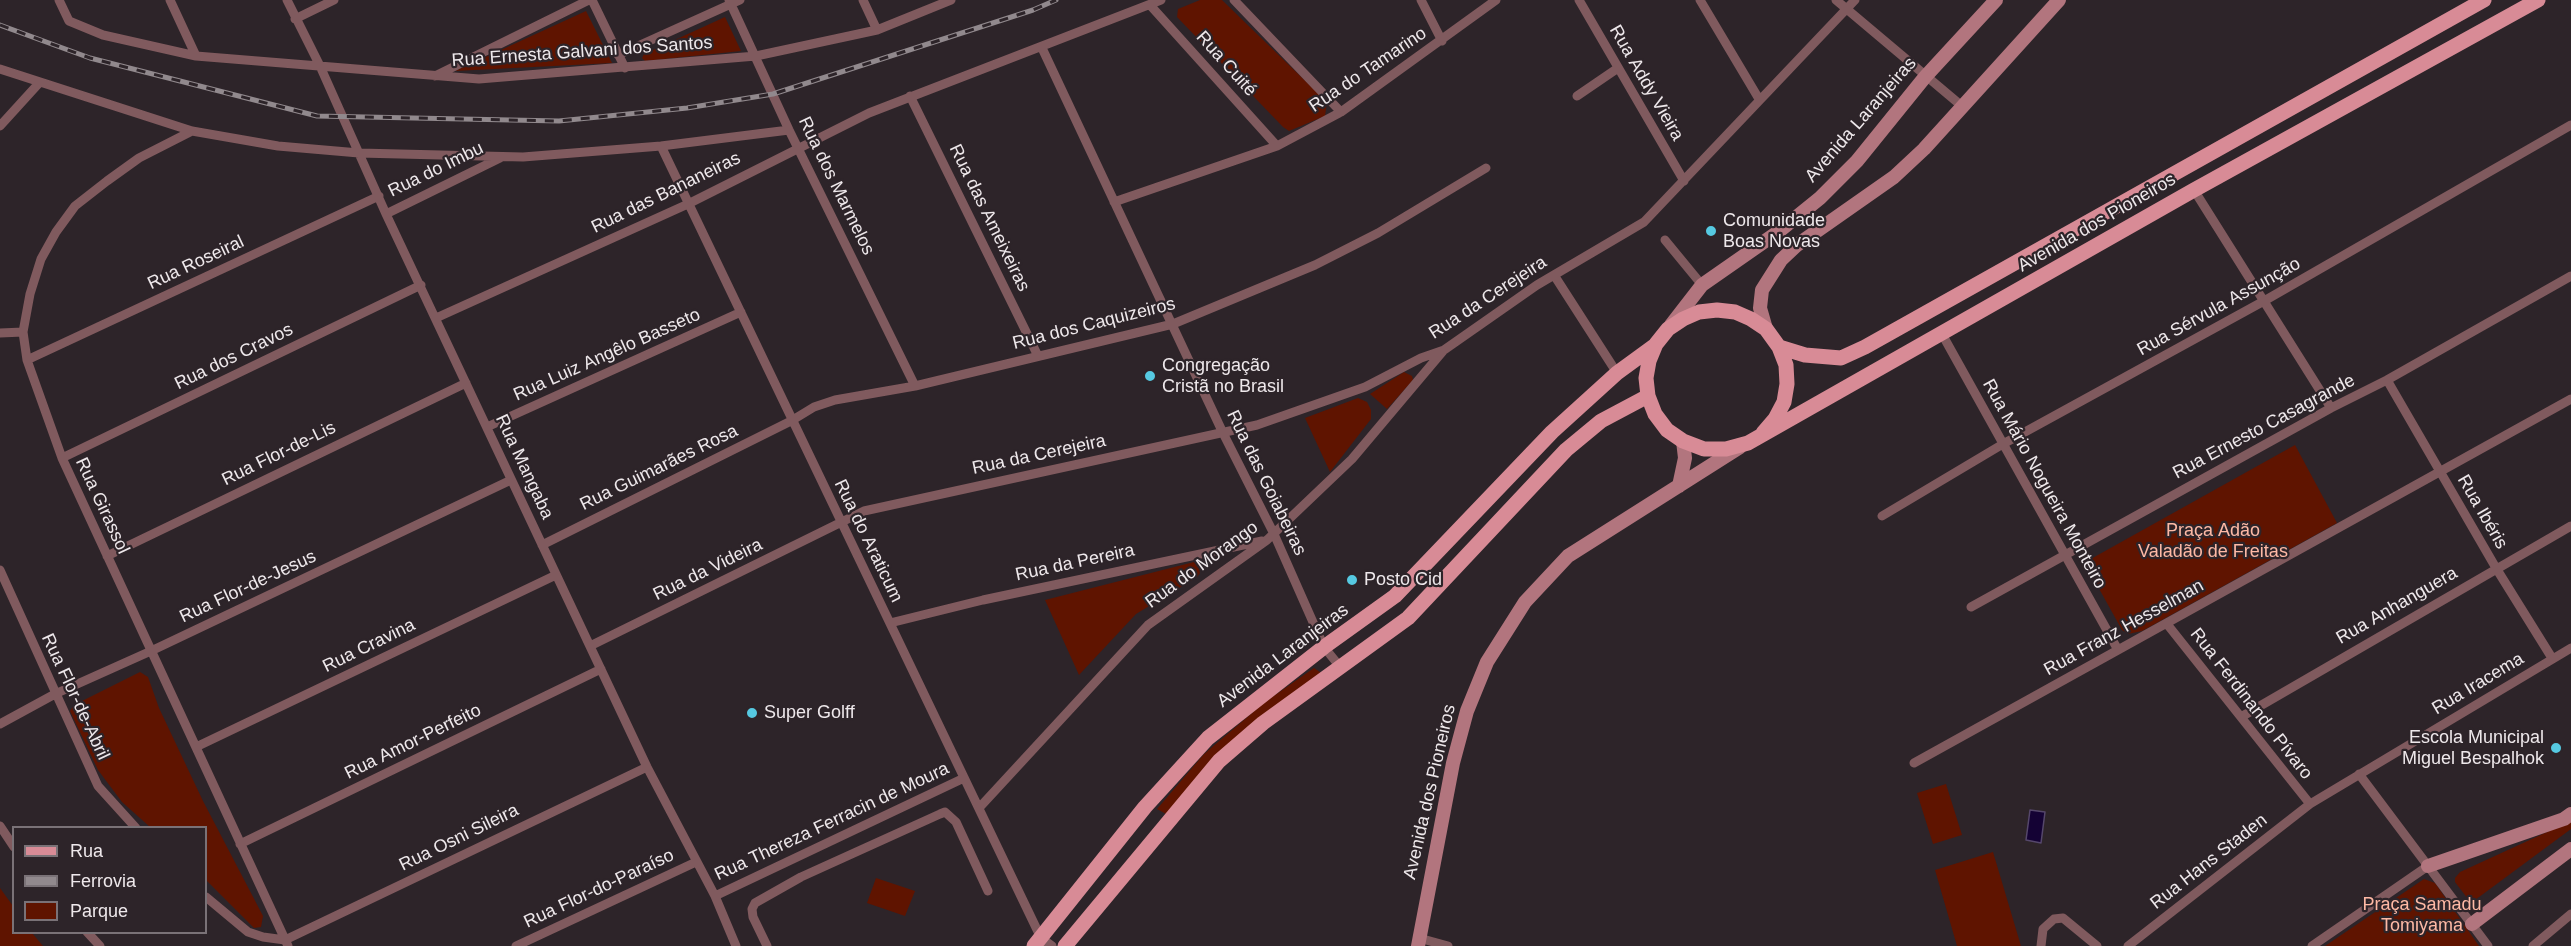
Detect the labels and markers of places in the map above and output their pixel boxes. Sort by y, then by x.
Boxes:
place label: Comunidade Boas Novas [1723,210,1825,252]
marker: Comunidade Boas Novas [1704,224,1718,238]
place label: Congregação Cristã no Brasil [1162,355,1284,398]
marker: Congregação Cristã no Brasil [1143,369,1157,383]
place label: Posto Cid [1364,569,1442,591]
marker: Posto Cid [1345,573,1359,587]
place label: Super Golff [764,702,855,724]
marker: Super Golff [745,706,759,720]
place label: Escola Municipal Miguel Bespalhok [2402,727,2544,770]
marker: Escola Municipal Miguel Bespalhok [2549,741,2563,755]

